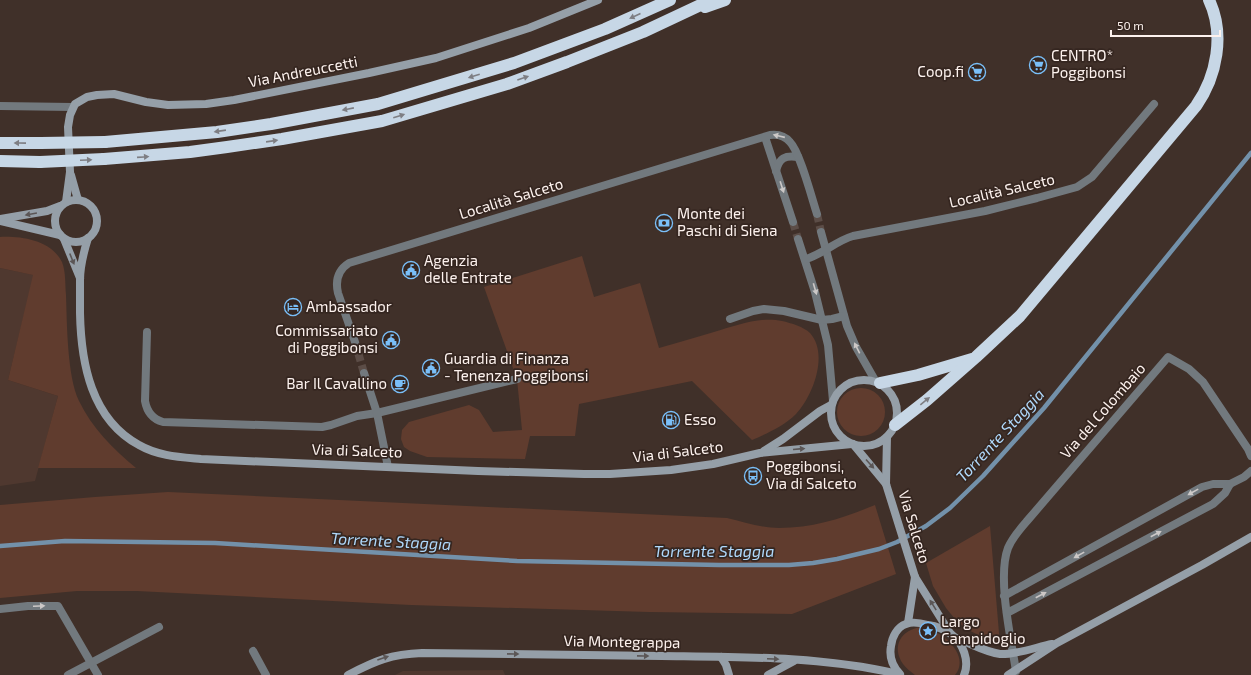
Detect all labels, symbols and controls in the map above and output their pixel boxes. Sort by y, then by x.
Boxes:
scale bar [1111,12,1220,38]
one-way arrow [629,13,640,19]
text: 50 m [1117,18,1144,32]
place label: CENTRO* Poggibonsi [1051,46,1126,81]
street label: Via Andreuccetti [247,52,359,90]
supermarket icon: CENTRO* Poggibonsi [1028,55,1048,75]
place label: Coop.fi [917,62,964,80]
supermarket icon: Coop.fi [967,62,987,82]
one-way arrow [467,73,479,79]
one-way arrow [518,75,530,81]
one-way arrow [342,107,354,113]
one-way arrow [393,113,405,119]
one-way arrow [214,128,226,134]
one-way arrow [773,133,785,139]
one-way arrow [266,138,278,144]
one-way arrow [13,140,26,146]
one-way arrow [137,153,149,160]
one-way arrow [80,157,93,163]
street label: Località Salceto [947,169,1056,211]
street label: Località Salceto [457,174,565,222]
one-way arrow [779,182,785,194]
place label: Monte dei Paschi di Siena [677,204,778,239]
one-way arrow [25,211,37,217]
bank icon: Monte dei Paschi di Siena [654,213,674,233]
place label: Agenzia delle Entrate [424,251,512,286]
one-way arrow [69,253,75,264]
public building icon: Agenzia delle Entrate [401,260,421,280]
one-way arrow [812,283,818,295]
hotel icon: Ambassador [283,297,303,317]
place label: Ambassador [306,297,392,315]
place label: Commissariato di Poggibonsi [275,321,378,356]
public building icon: Commissariato di Poggibonsi [381,330,401,350]
one-way arrow [854,342,860,354]
place label: Guardia di Finanza - Tenenza Poggibonsi [444,349,588,384]
public building icon: Guardia di Finanza - Tenenza Poggibonsi [421,358,441,378]
street label: Via del Colombaio [1056,359,1149,462]
place label: Bar Il Cavallino [286,374,387,392]
cafe icon: Bar Il Cavallino [390,374,410,394]
water label: Torrente Staggia [952,384,1048,485]
one-way arrow [920,396,931,405]
fuel station icon: Esso [661,410,681,430]
place label: Esso [684,410,716,428]
street label: Via di Salceto [632,437,724,465]
street label: Via di Salceto [311,439,403,461]
one-way arrow [793,445,805,452]
place label: Poggibonsi, Via di Salceto [766,457,857,492]
one-way arrow [865,459,874,469]
bus stop icon: Poggibonsi, Via di Salceto [743,466,763,486]
street label: Via Salceto [895,488,935,565]
one-way arrow [1187,489,1199,496]
water label: Torrente Staggia [330,528,452,553]
one-way arrow [1151,531,1162,537]
water label: Torrente Staggia [654,541,774,560]
one-way arrow [1073,551,1085,558]
one-way arrow [1036,592,1047,598]
one-way arrow [929,600,937,610]
one-way arrow [33,602,45,609]
place label: Largo Campidoglio [941,612,1026,647]
place icon: Largo Campidoglio [918,621,938,641]
street label: Via Montegrappa [563,631,681,651]
one-way arrow [507,651,520,657]
one-way arrow [637,653,650,659]
one-way arrow [378,655,390,661]
one-way arrow [767,656,779,663]

